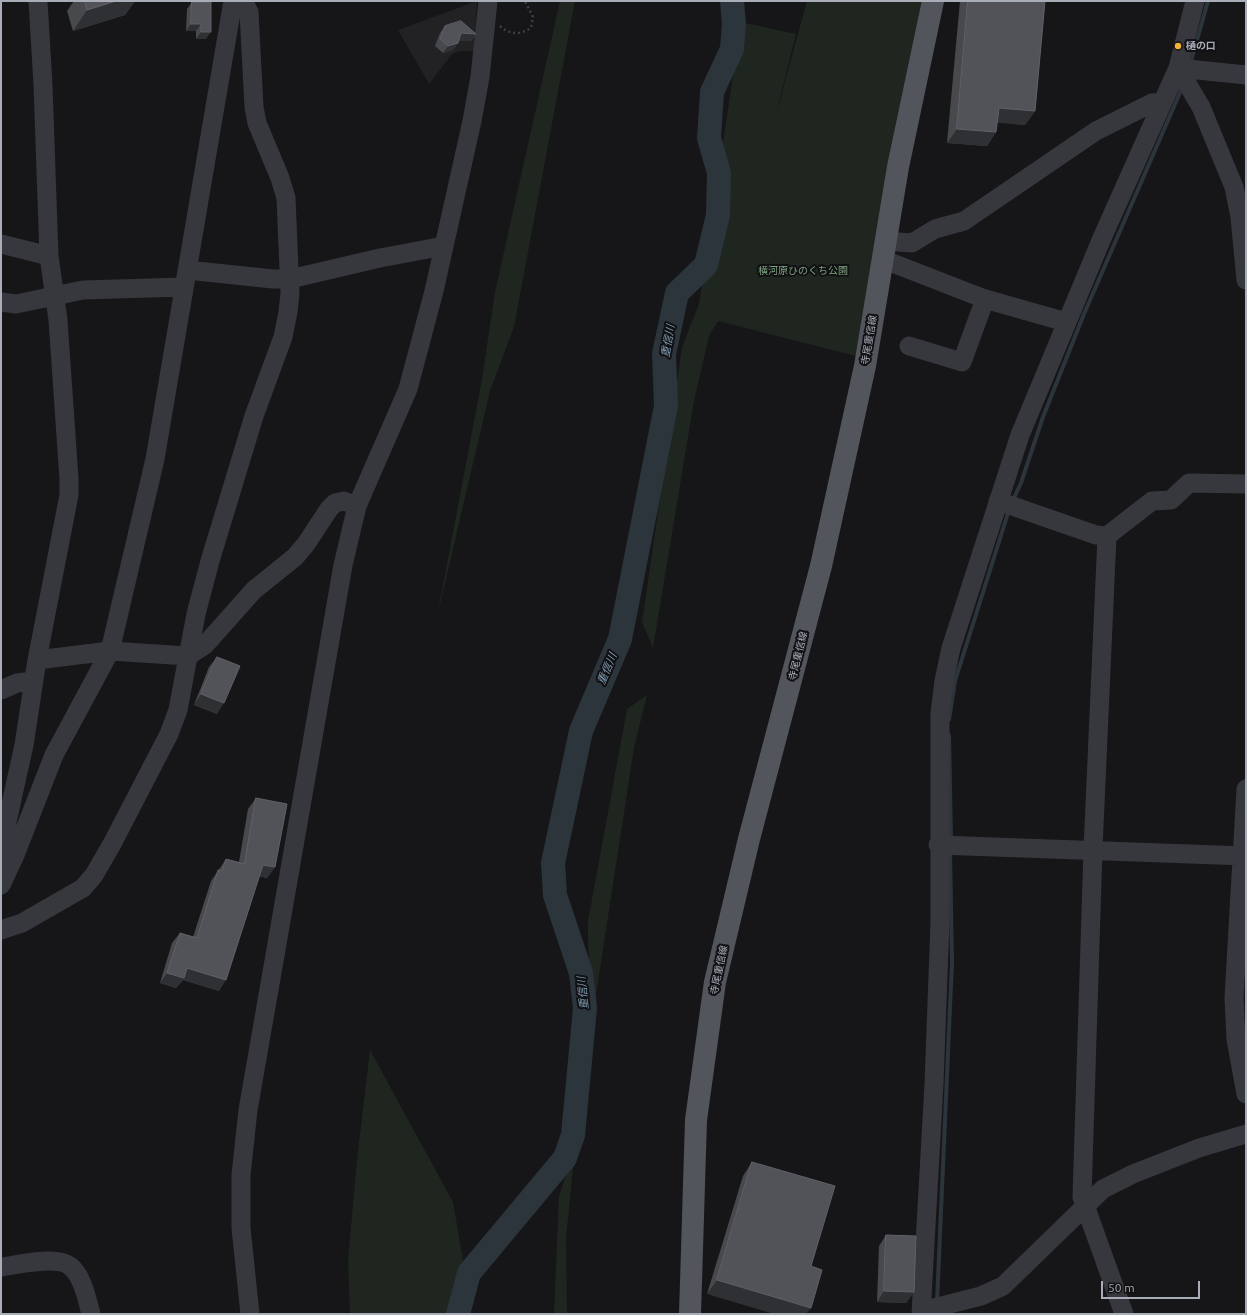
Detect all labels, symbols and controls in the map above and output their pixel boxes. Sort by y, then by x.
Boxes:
place label: 樋の口 [1186,40,1216,52]
marker: 樋の口 [1173,41,1183,51]
park label: 横河原ひのくち公園 [758,265,848,277]
street label: 寺尾重信線 [859,314,879,366]
water label: 重信川 [659,324,677,358]
street label: 寺尾重信線 [786,630,810,682]
water label: 重信川 [594,651,620,687]
street label: 寺尾重信線 [708,944,730,996]
water label: 重信川 [575,976,591,1010]
scale bar [1103,1273,1202,1299]
text: 50 m [1108,1281,1135,1294]

